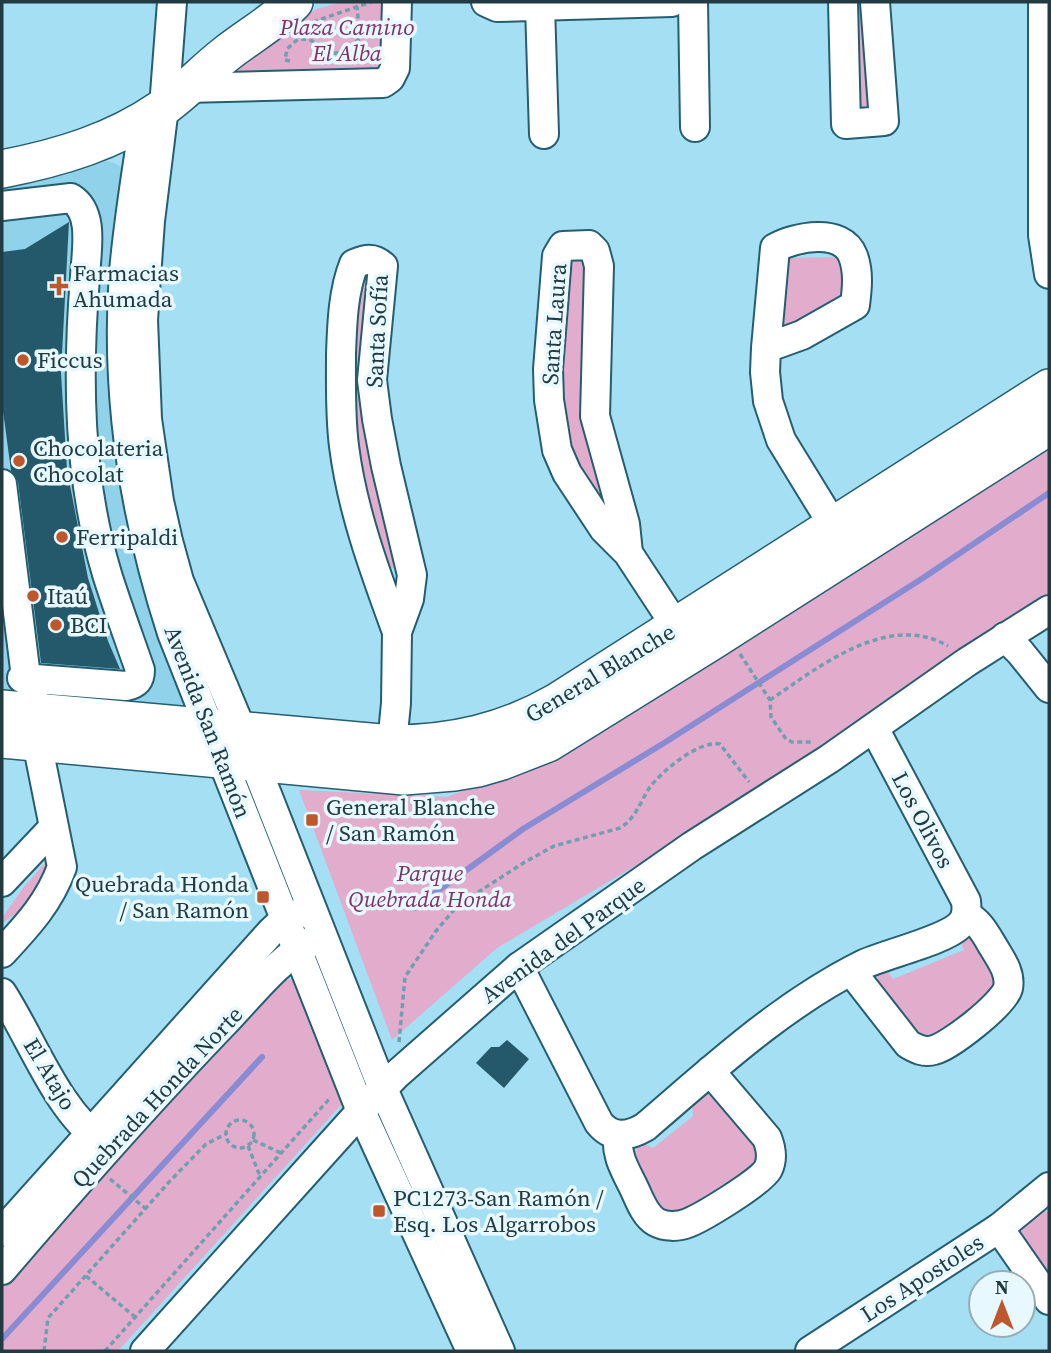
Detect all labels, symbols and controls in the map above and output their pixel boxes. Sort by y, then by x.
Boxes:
park label: Plaza Camino El Alba [278,11,415,69]
place label: Farmacias Ahumada [73,257,179,315]
street label: Santa Laura [534,262,574,386]
street label: Santa Sofía [358,273,396,389]
marker: Farmacias Ahumada [51,278,67,294]
place label: Ficcus [37,344,103,376]
marker: Ficcus [15,352,31,368]
place label: Chocolateria Chocolat [33,432,164,490]
marker: Chocolateria Chocolat [11,453,27,469]
place label: Ferripaldi [76,521,178,553]
marker: Ferripaldi [54,529,70,545]
place label: Itaú [47,580,88,612]
marker: Itaú [25,588,41,604]
place label: BCI [70,609,107,641]
street label: General Blanche [519,616,681,730]
marker: BCI [48,617,64,633]
street label: Avenida San Ramón [157,621,260,823]
street label: Los Olivos [884,766,962,874]
place label: General Blanche / San Ramón [326,791,495,849]
marker: General Blanche / San Ramón [304,812,320,828]
park label: Parque Quebrada Honda [348,857,512,915]
place label: Quebrada Honda / San Ramón [75,868,249,926]
street label: Avenida del Parque [474,869,652,1011]
marker: Quebrada Honda / San Ramón [255,889,271,905]
street label: Quebrada Honda Norte [64,999,250,1195]
street label: El Atajo [16,1032,84,1116]
place label: PC1273-San Ramón / Esq. Los Algarrobos [393,1182,604,1240]
marker: PC1273-San Ramón / Esq. Los Algarrobos [371,1203,387,1219]
street label: Los Apostoles [854,1226,990,1330]
north arrow [967,1269,1037,1339]
text: N [995,1274,1009,1300]

